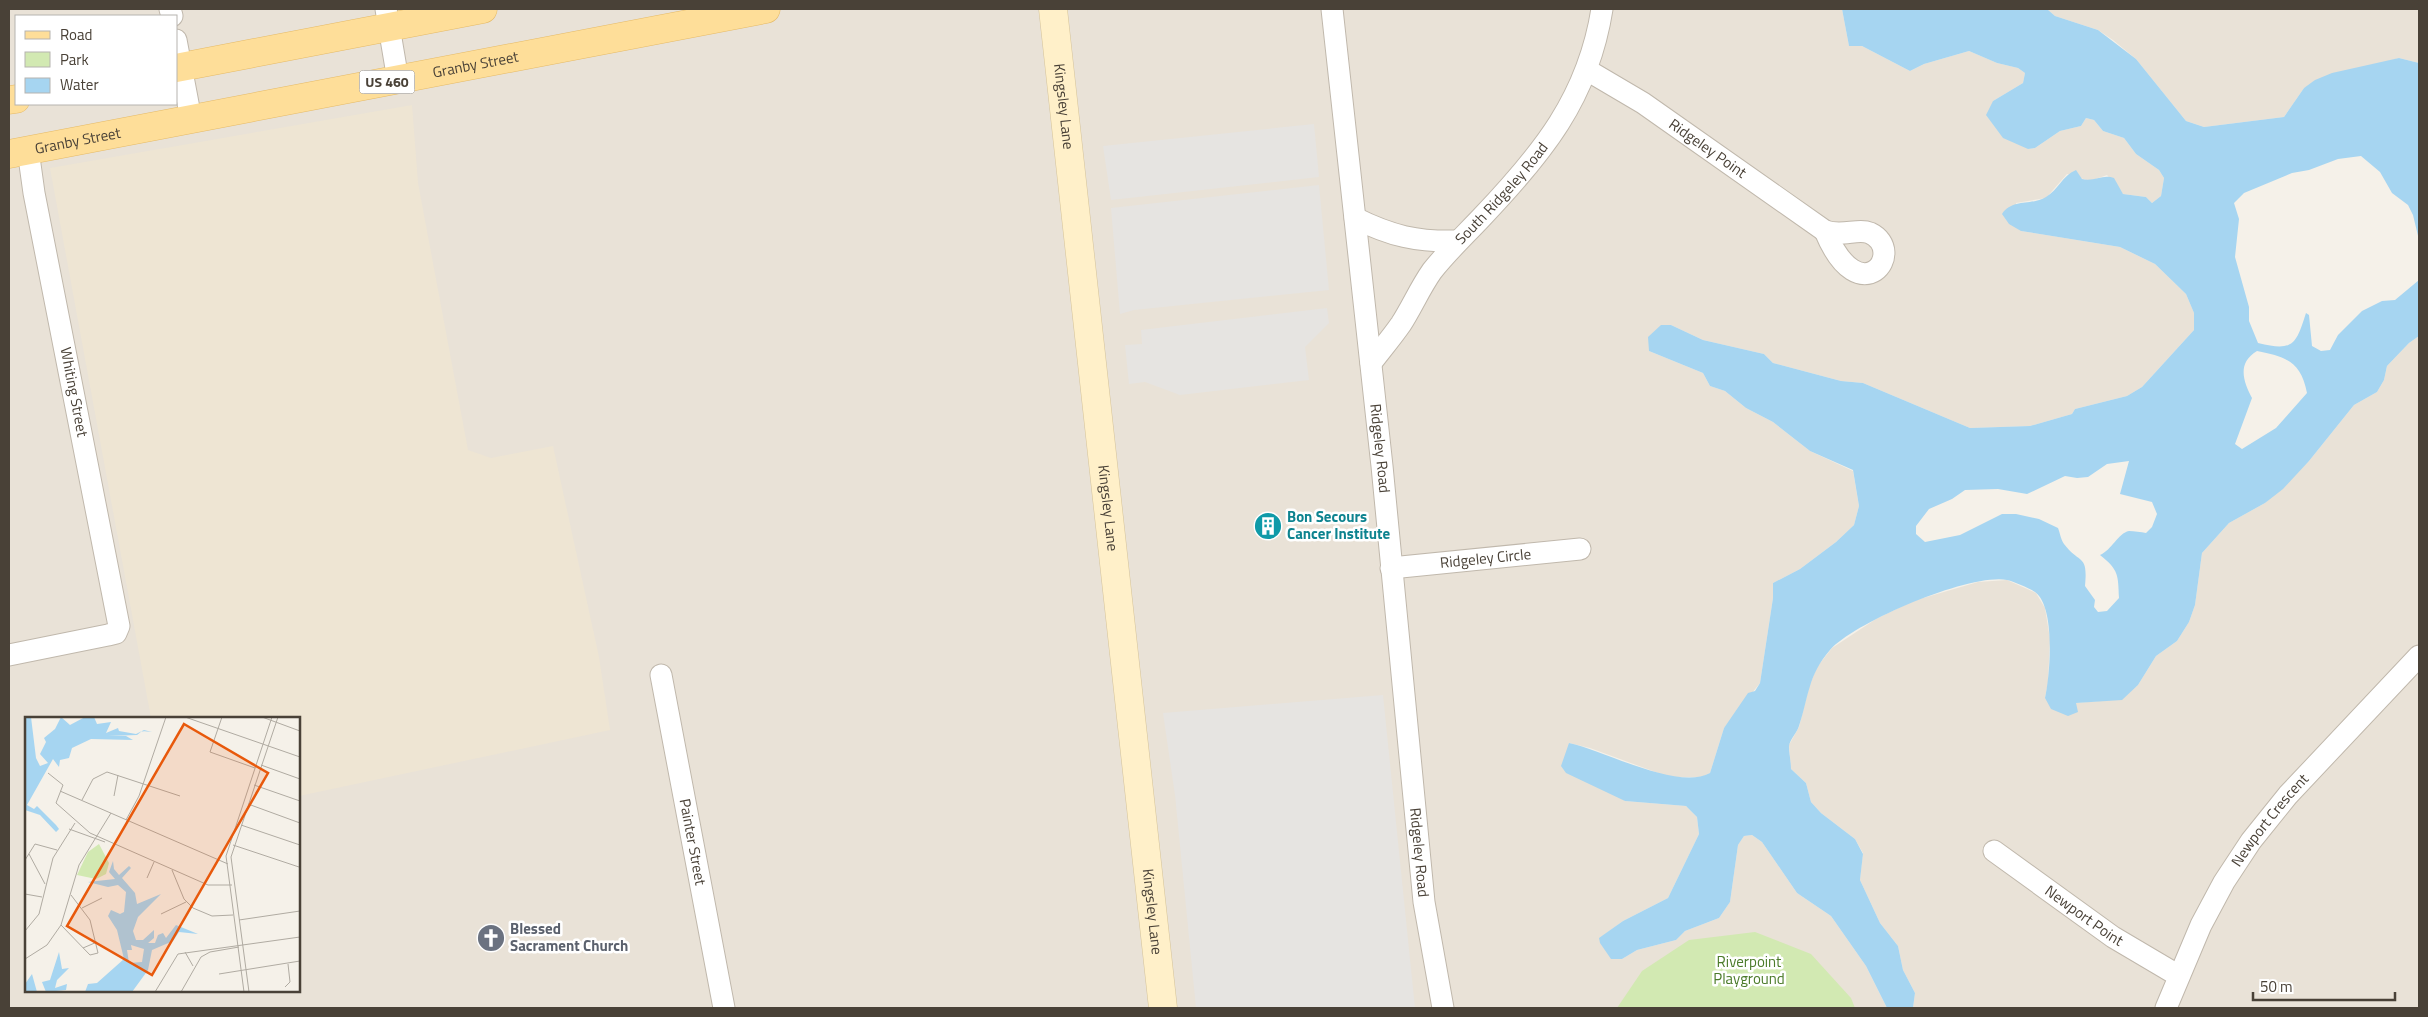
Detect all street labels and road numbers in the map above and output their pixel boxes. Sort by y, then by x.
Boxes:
street label: Granby Street [431,45,521,84]
street label: Kingsley Lane [1048,62,1080,151]
road number: US 460 [360,70,414,94]
street label: Ridgeley Point [1664,113,1752,184]
street label: Granby Street [33,121,123,160]
street label: South Ridgeley Road [1449,137,1553,249]
street label: Whiting Street [55,345,95,439]
street label: Ridgeley Road [1364,402,1397,494]
street label: Kingsley Lane [1092,464,1125,552]
street label: Ridgeley Circle [1439,542,1532,574]
street label: Newport Crescent [2225,767,2314,871]
street label: Painter Street [674,797,713,888]
street label: Ridgeley Road [1404,807,1435,898]
street label: Kingsley Lane [1137,867,1169,956]
street label: Newport Point [2040,879,2128,952]

